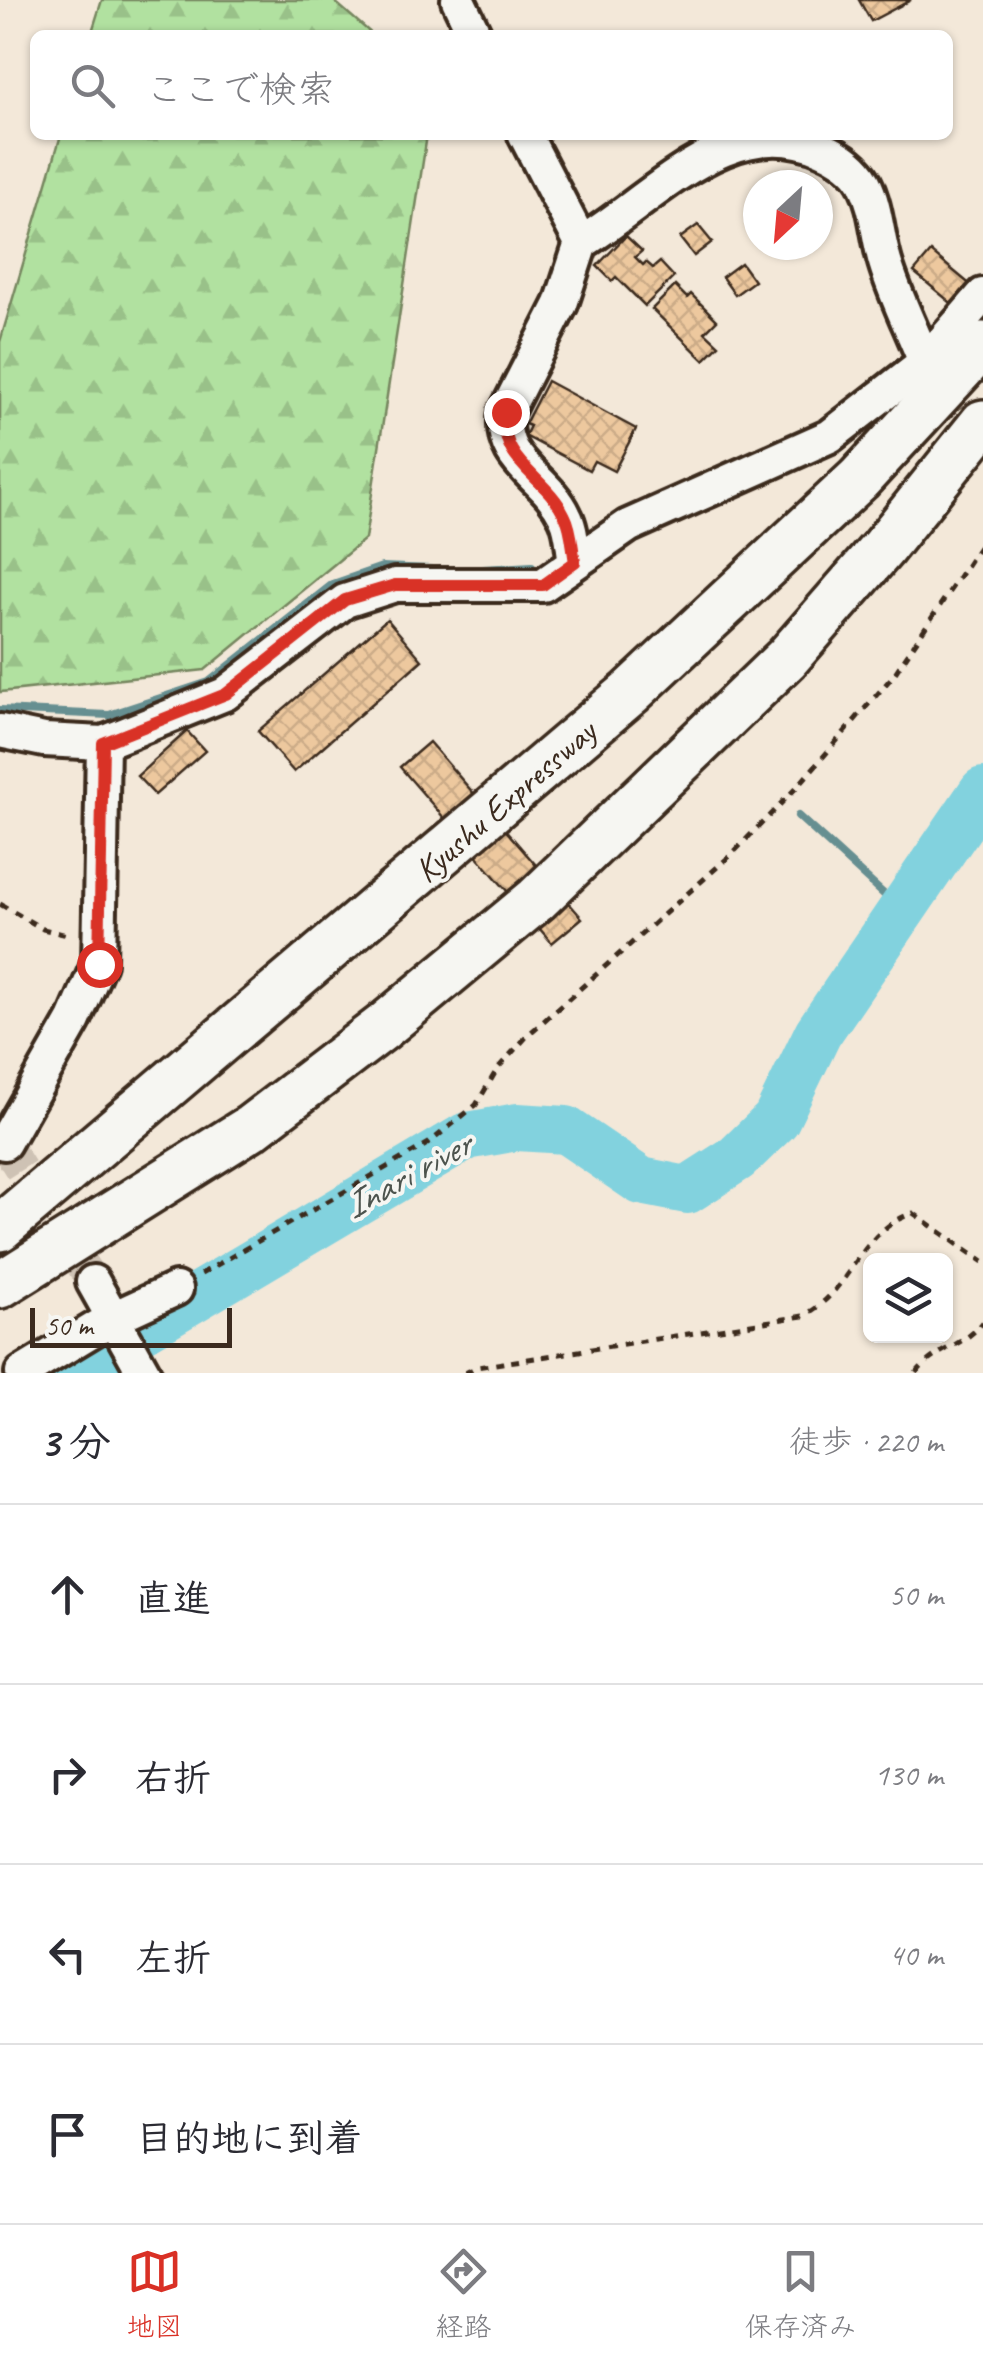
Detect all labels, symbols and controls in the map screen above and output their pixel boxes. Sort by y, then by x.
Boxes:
search box [30,30,953,140]
icon: search [65,58,120,113]
text: ここで検索 [145,66,335,113]
north arrow [743,170,833,260]
route end [484,390,530,436]
street label: Kyushu Expressway [405,708,608,892]
route start [77,942,123,988]
water label: Inari river [335,1118,483,1229]
map controls [863,1253,953,1343]
button: layers [863,1253,953,1343]
scale bar [30,1303,232,1348]
text: 50 m [45,1308,93,1343]
text: 3 分 [40,1416,111,1469]
text: 徒歩 · 220 m [789,1421,943,1462]
icon: ahead [40,1567,95,1622]
text: 50 m [889,1574,943,1615]
text: 直進 [135,1575,211,1622]
icon: right [40,1747,95,1802]
text: 130 m [874,1754,943,1795]
text: 右折 [135,1755,211,1802]
icon: left [40,1927,95,1982]
text: 40 m [889,1934,943,1975]
text: 左折 [135,1935,211,1982]
icon: arrive [40,2107,95,2162]
text: 目的地に到着 [135,2115,363,2162]
tab: 地図 [126,2244,183,2344]
tab: 経路 [435,2244,492,2344]
tab: 保存済み [744,2244,857,2344]

